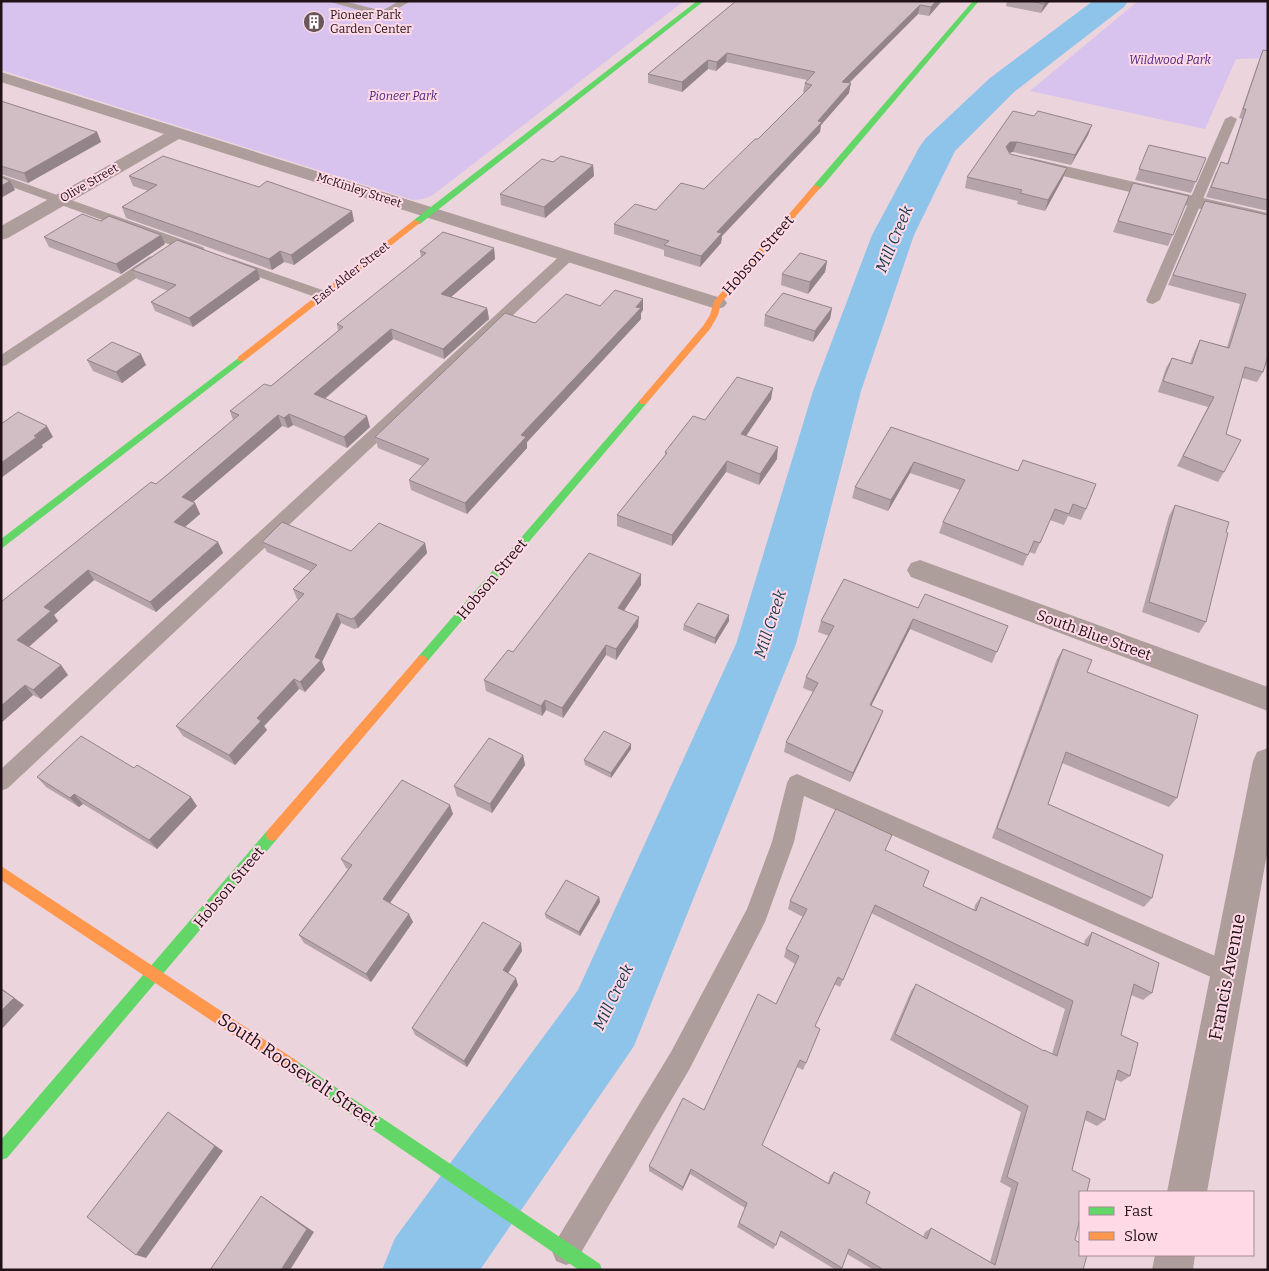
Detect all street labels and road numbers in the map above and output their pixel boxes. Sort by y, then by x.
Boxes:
street label: Olive Street [58,160,121,205]
street label: McKinley Street [315,170,404,211]
street label: Hobson Street [719,211,798,299]
street label: East Alder Street [310,238,393,307]
street label: Hobson Street [453,535,531,623]
street label: South Blue Street [1034,606,1154,664]
street label: Hobson Street [190,843,268,931]
street label: Francis Avenue [1204,912,1250,1042]
street label: South Roosevelt Street [214,1008,383,1132]

